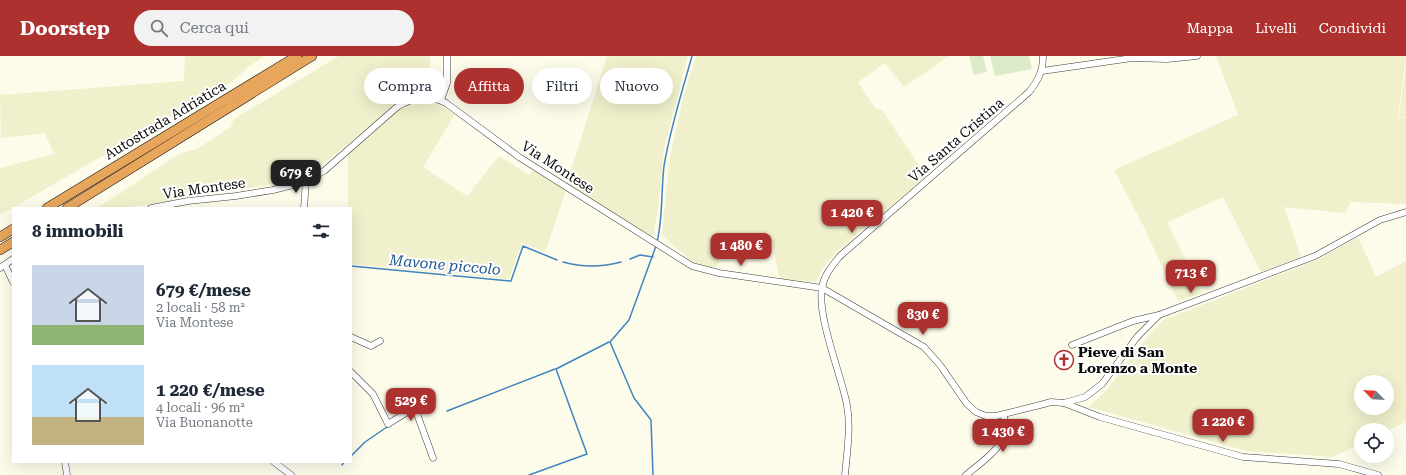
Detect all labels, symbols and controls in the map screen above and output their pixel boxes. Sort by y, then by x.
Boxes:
search box [134,10,414,46]
text: Doorstep [20,17,110,40]
icon: search [148,17,170,39]
text: Cerca qui [180,19,249,37]
text: Mappa [1187,20,1233,36]
text: Livelli [1255,20,1297,36]
text: Condividi [1319,20,1386,36]
chip: Compra [364,68,446,104]
chip: Affitta [454,68,524,104]
chip: Filtri [532,68,592,104]
chip: Nuovo [600,68,673,104]
street label: Autostrada Adriatica [101,77,229,163]
street label: Via Santa Cristina [905,94,1007,186]
street label: Via Montese [519,138,598,197]
pin: 679 € [268,160,324,194]
text: 679 € [280,165,312,180]
street label: Via Montese [162,174,247,202]
pin: 1 420 € [815,200,889,234]
text: 1 420 € [831,205,873,220]
icon: filters [310,220,332,242]
text: 8 immobili [32,221,123,241]
pin: 1 480 € [704,233,778,267]
text: 1 480 € [720,238,762,253]
water label: Mavone piccolo [388,251,502,279]
pin: 713 € [1163,260,1219,294]
text: 713 € [1175,265,1207,280]
text: 679 €/mese [156,280,251,300]
icon: home [64,281,112,329]
text: 2 locali · 58 m² [156,300,245,315]
pin: 830 € [895,302,951,336]
text: 830 € [907,307,939,322]
text: Via Montese [156,315,233,330]
place label: Pieve di San Lorenzo a Monte [1078,344,1197,376]
church icon: Pieve di San Lorenzo a Monte [1053,349,1075,371]
north arrow [1354,375,1394,415]
map controls [1354,375,1394,463]
text: 1 220 €/mese [156,380,265,400]
icon: home [64,381,112,429]
pin: 529 € [383,388,439,422]
text: 529 € [395,393,427,408]
text: 4 locali · 96 m² [156,400,245,415]
pin: 1 220 € [1186,409,1260,443]
text: 1 220 € [1202,414,1244,429]
text: Via Buonanotte [156,415,253,430]
pin: 1 430 € [966,419,1040,453]
button: locate [1354,423,1394,463]
text: 1 430 € [982,424,1024,439]

